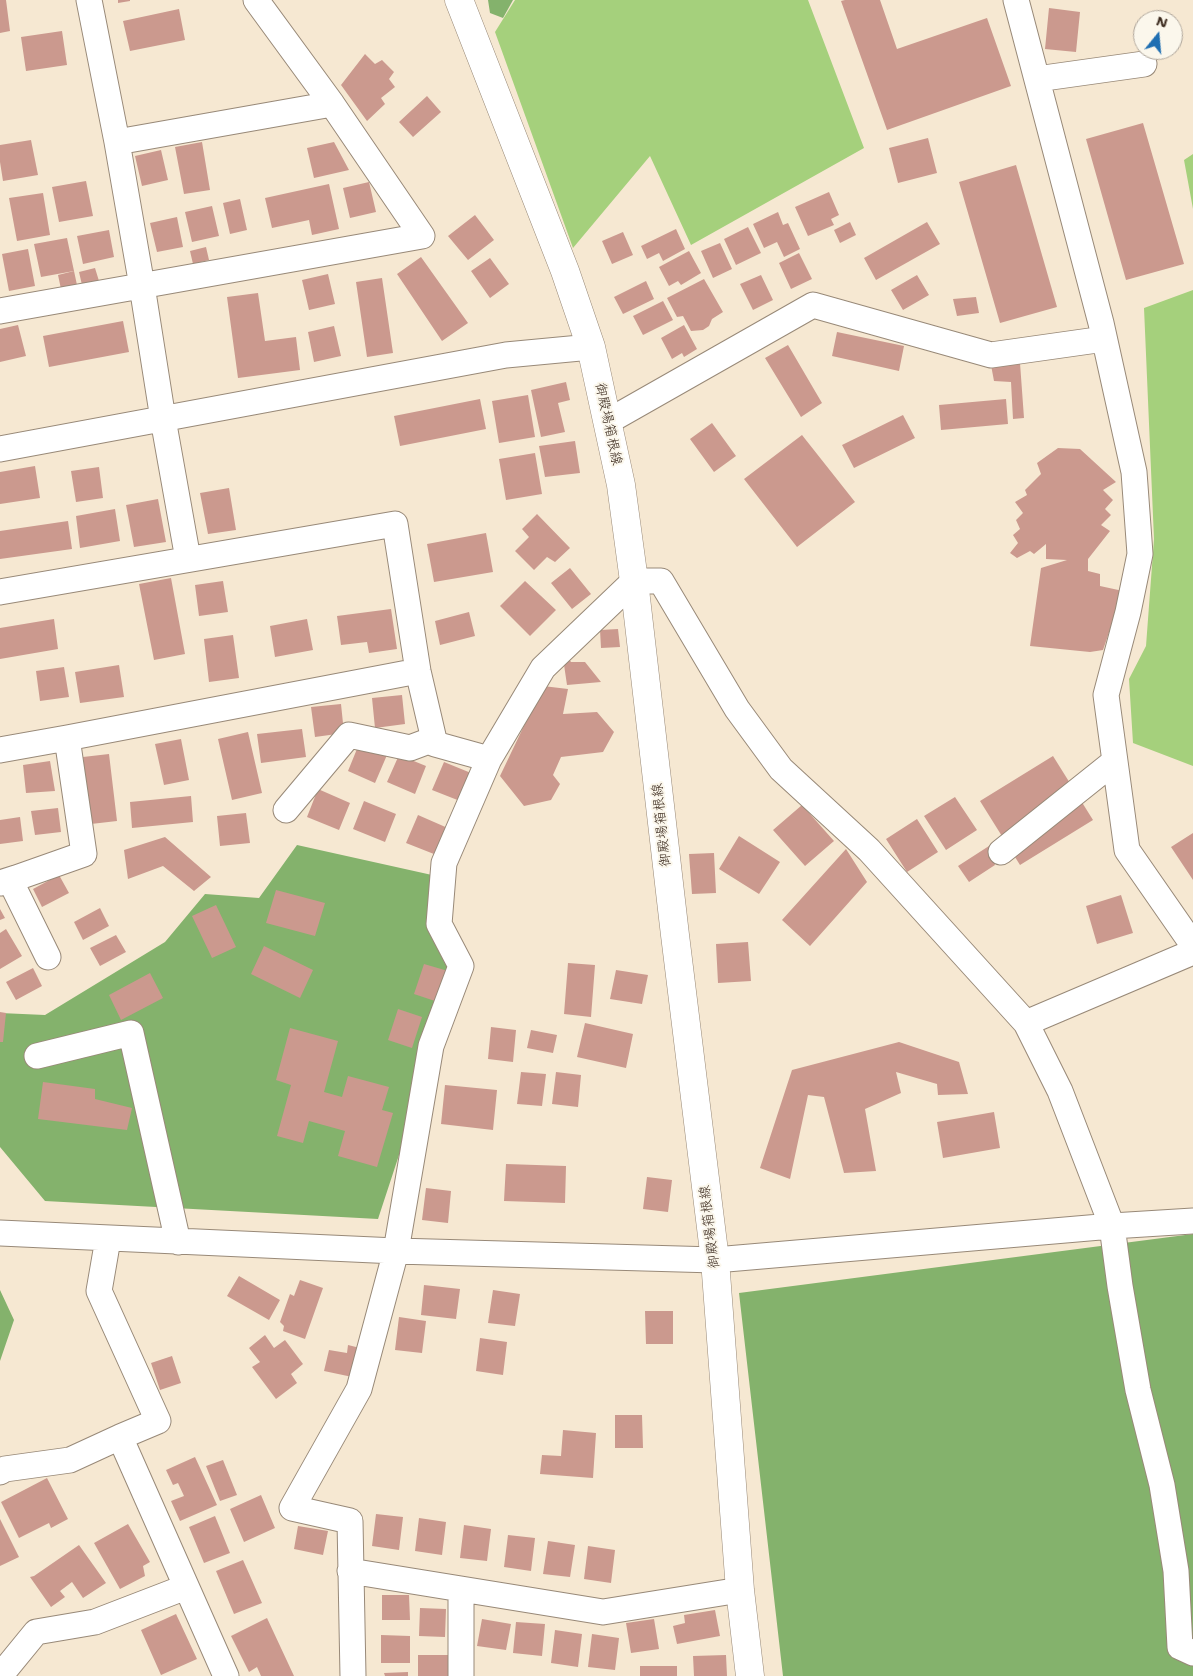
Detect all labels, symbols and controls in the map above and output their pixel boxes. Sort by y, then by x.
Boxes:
north arrow [1133,10,1183,60]
text: N [1154,11,1170,32]
street label: 御殿場箱根線 [591,381,625,467]
street label: 御殿場箱根線 [649,782,675,868]
street label: 御殿場箱根線 [697,1184,723,1270]

